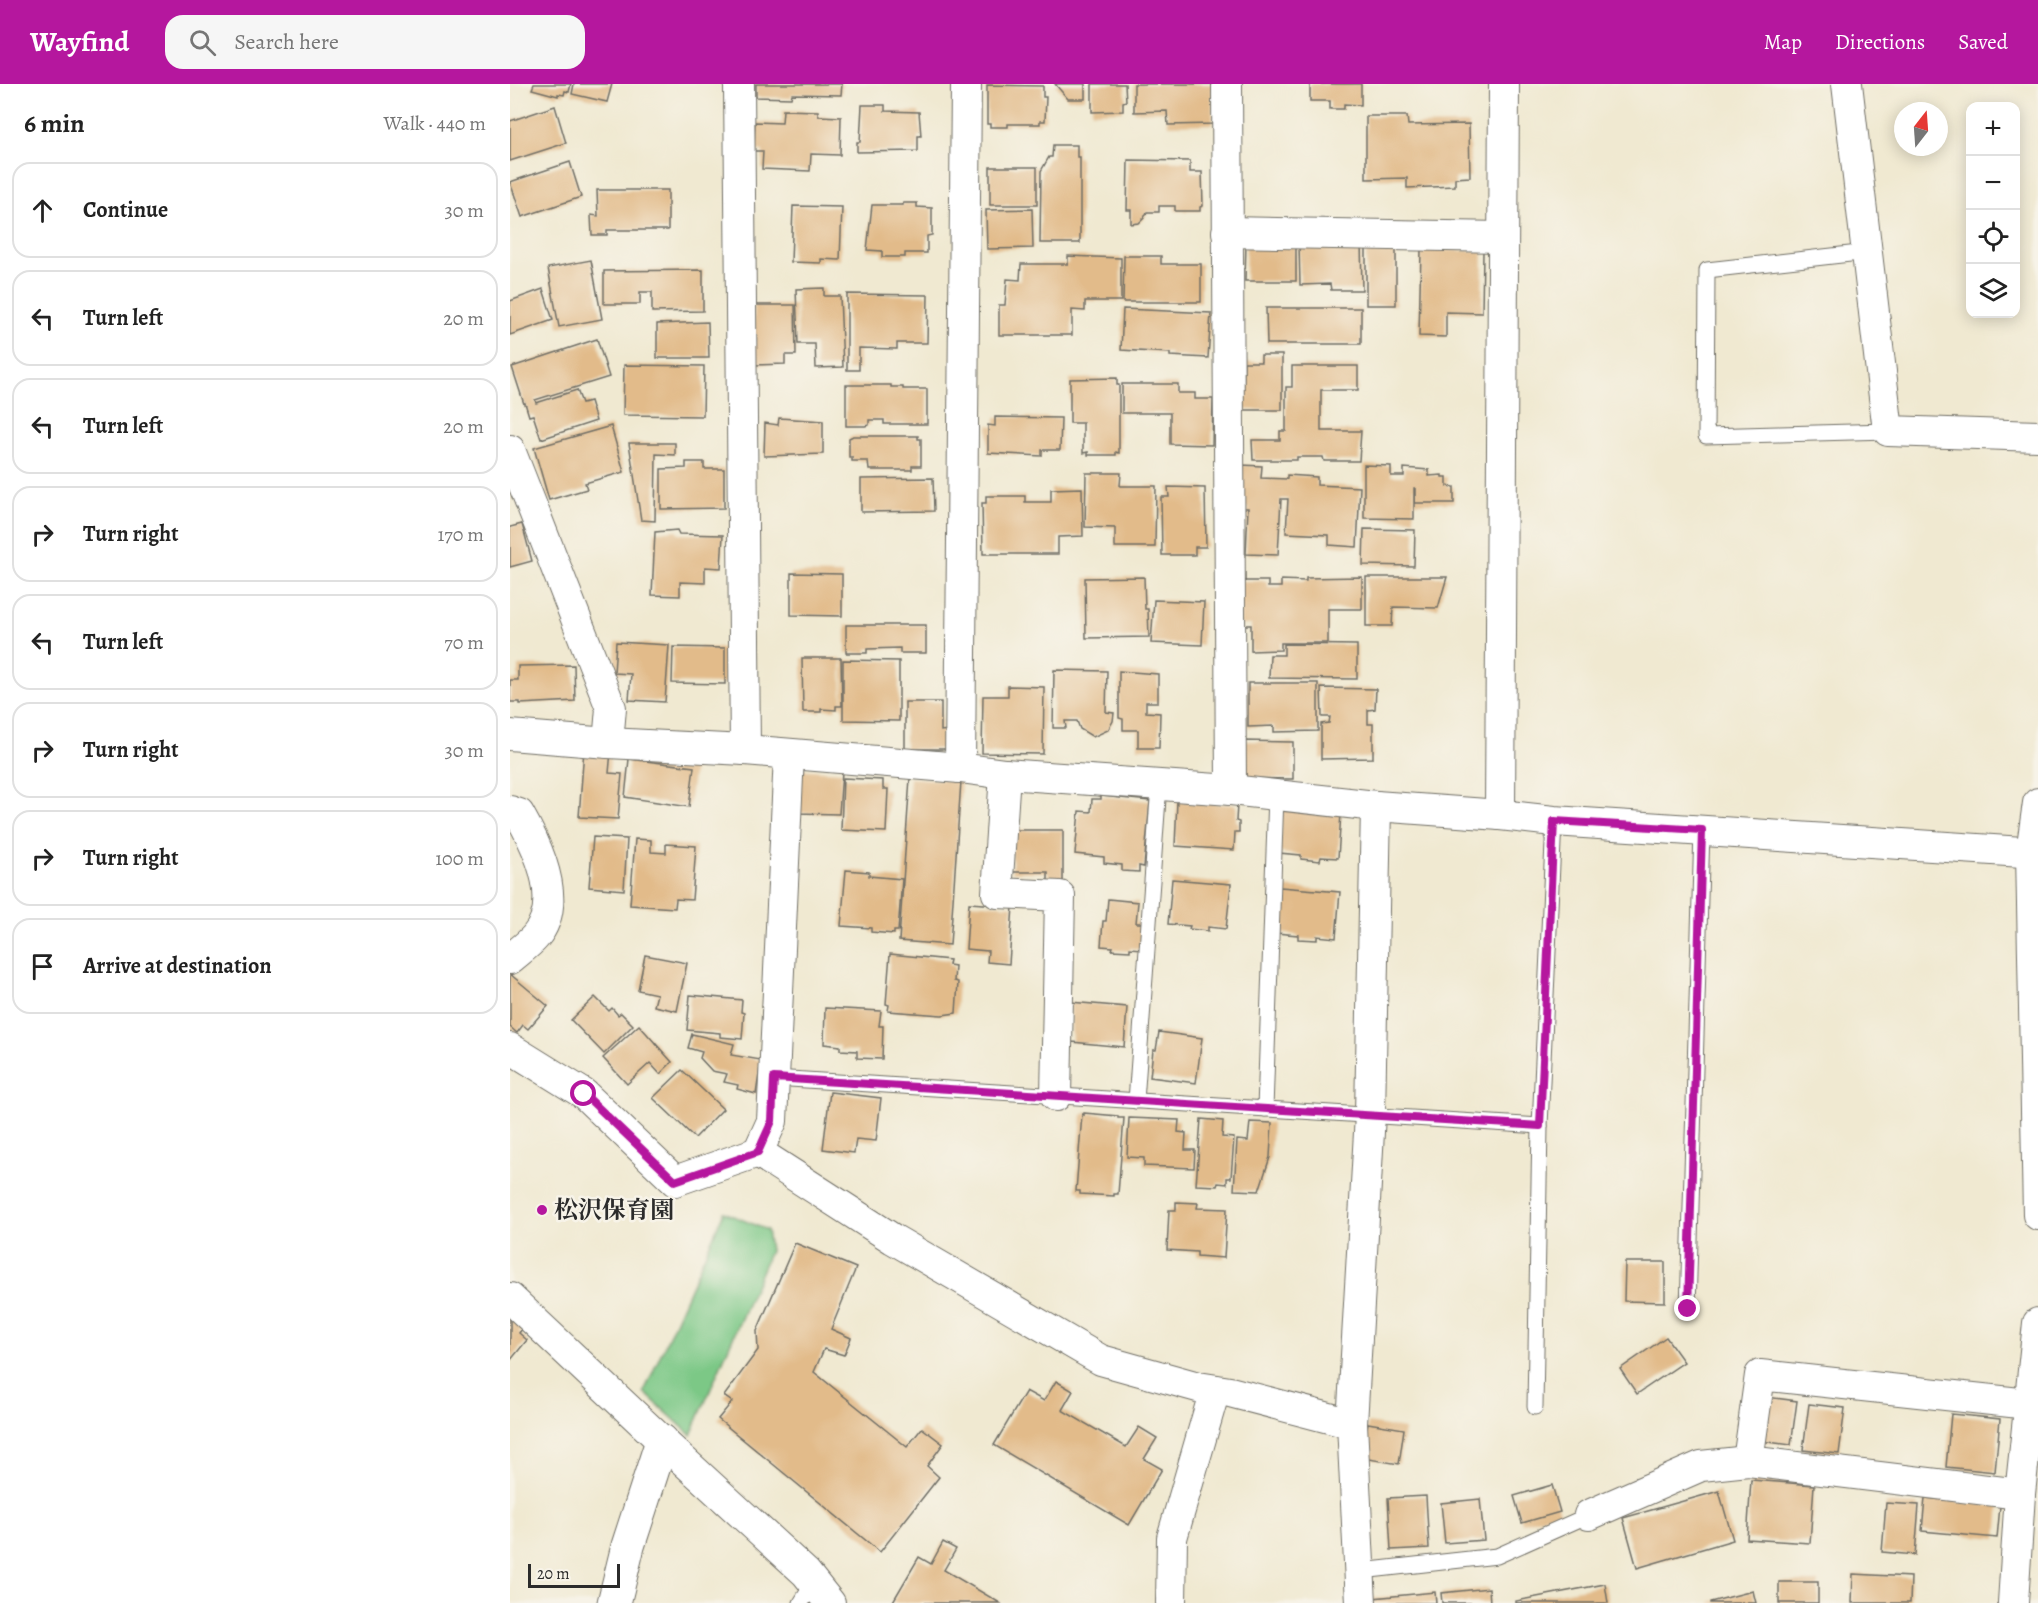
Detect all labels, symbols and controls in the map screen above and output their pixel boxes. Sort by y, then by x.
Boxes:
search box [165,15,585,69]
text: Wayfind [30,23,129,61]
icon: search [186,26,219,59]
text: Search here [234,27,339,57]
text: Map [1764,28,1802,56]
text: Directions [1835,28,1925,56]
text: Saved [1958,28,2008,56]
north arrow [1894,102,1948,156]
map controls [1966,102,2020,318]
button: + [1966,102,2020,156]
text: 6 min [24,106,85,141]
text: Walk · 440 m [384,110,486,137]
button: − [1966,156,2020,210]
icon: ahead [26,194,59,227]
text: Continue [83,195,168,225]
text: 30 m [444,197,484,224]
button: locate [1966,210,2020,264]
button: layers [1966,264,2020,318]
icon: left [26,302,59,335]
text: Turn left [83,303,163,333]
text: 20 m [443,305,484,332]
icon: left [26,410,59,443]
text: Turn left [83,411,163,441]
text: 20 m [443,413,484,440]
icon: right [26,518,59,551]
text: Turn right [83,519,179,549]
text: 170 m [438,521,484,548]
icon: left [26,626,59,659]
text: Turn left [83,627,163,657]
text: 70 m [444,629,484,656]
icon: right [26,734,59,767]
text: Turn right [83,735,179,765]
text: 30 m [444,737,484,764]
icon: right [26,842,59,875]
text: Turn right [83,843,179,873]
text: 100 m [435,845,484,872]
icon: arrive [26,950,59,983]
text: Arrive at destination [83,951,272,981]
route start [570,1080,596,1106]
place label: 松沢保育園 [554,1194,674,1226]
marker: 松沢保育園 [535,1203,549,1217]
route end [1674,1295,1700,1321]
scale bar [528,1561,620,1588]
text: 20 m [537,1563,570,1585]

